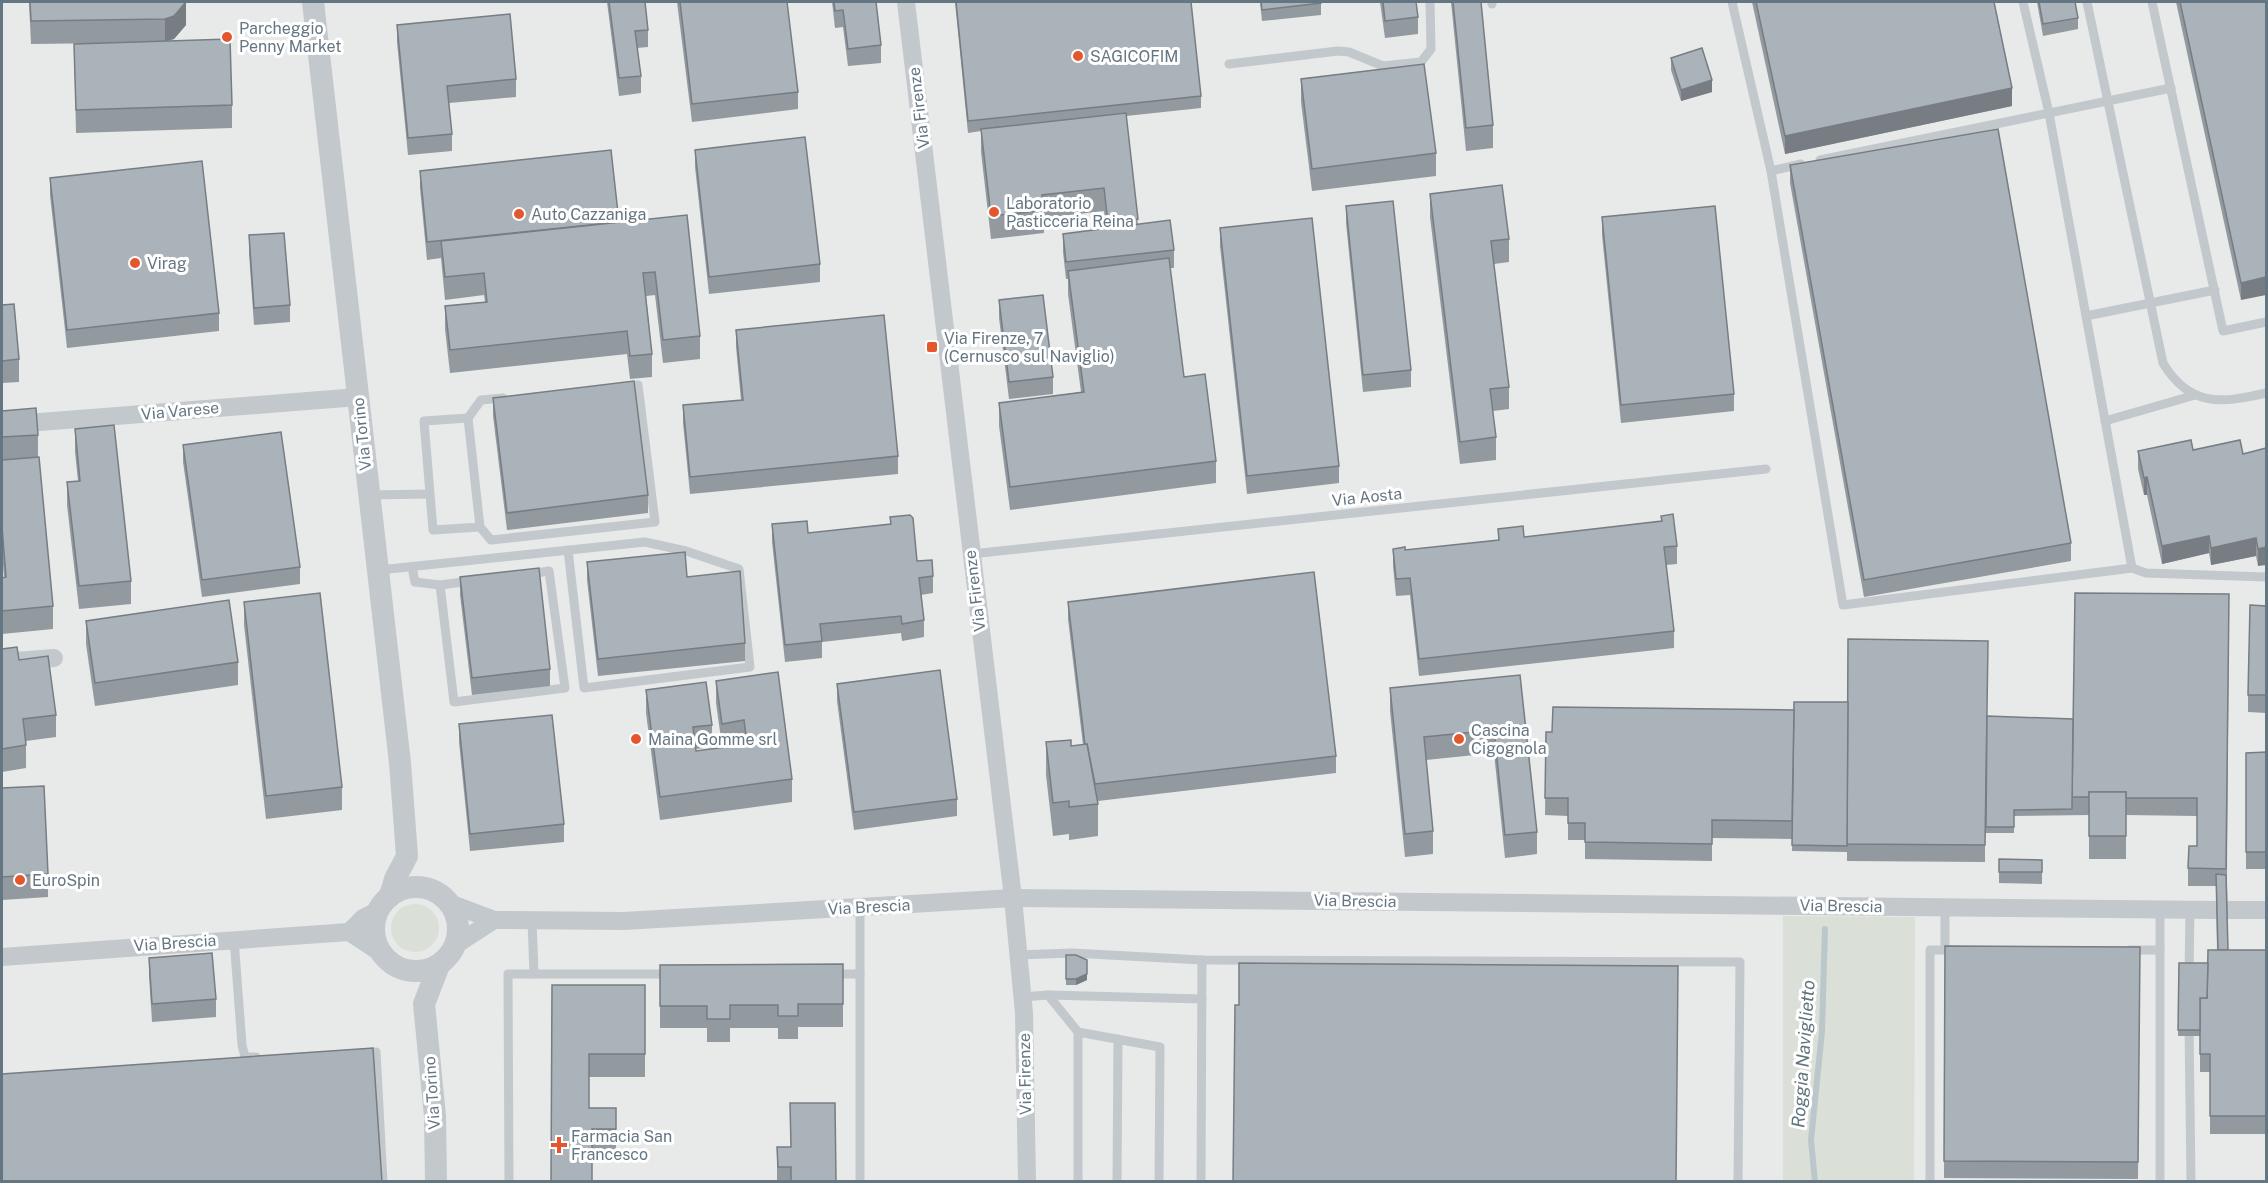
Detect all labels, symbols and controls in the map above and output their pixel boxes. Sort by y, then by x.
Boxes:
place label: Parcheggio Penny Market [239,19,341,56]
marker: Parcheggio Penny Market [220,30,234,44]
place label: SAGICOFIM [1090,47,1178,66]
marker: SAGICOFIM [1071,49,1085,63]
street label: Via Firenze [905,66,933,150]
place label: Laboratorio Pasticceria Reina [1006,194,1134,231]
place label: Auto Cazzaniga [531,205,646,224]
marker: Laboratorio Pasticceria Reina [987,205,1001,219]
marker: Auto Cazzaniga [512,207,526,221]
place label: Virag [147,254,187,273]
marker: Virag [128,256,142,270]
place label: Via Firenze, 7 (Cernusco sul Naviglio) [944,329,1115,366]
marker: Via Firenze, 7 (Cernusco sul Naviglio) [925,340,939,354]
street label: Via Torino [349,396,375,472]
street label: Via Varese [140,398,220,424]
street label: Via Aosta [1331,484,1403,510]
street label: Via Firenze [961,549,989,633]
place label: Cascina Cigognola [1471,721,1547,758]
place label: Maina Gomme srl [648,730,778,749]
marker: Maina Gomme srl [629,732,643,746]
marker: Cascina Cigognola [1452,732,1466,746]
place label: EuroSpin [32,871,100,890]
marker: EuroSpin [13,873,27,887]
street label: Via Brescia [1313,891,1397,911]
street label: Via Brescia [827,895,911,919]
street label: Via Brescia [1799,896,1883,916]
street label: Via Brescia [133,931,217,955]
water label: Roggia Naviglietto [1787,979,1819,1129]
street label: Via Firenze [1015,1033,1035,1115]
street label: Via Torino [420,1056,444,1130]
place label: Farmacia San Francesco [571,1127,672,1164]
marker: Farmacia San Francesco [552,1138,566,1152]

